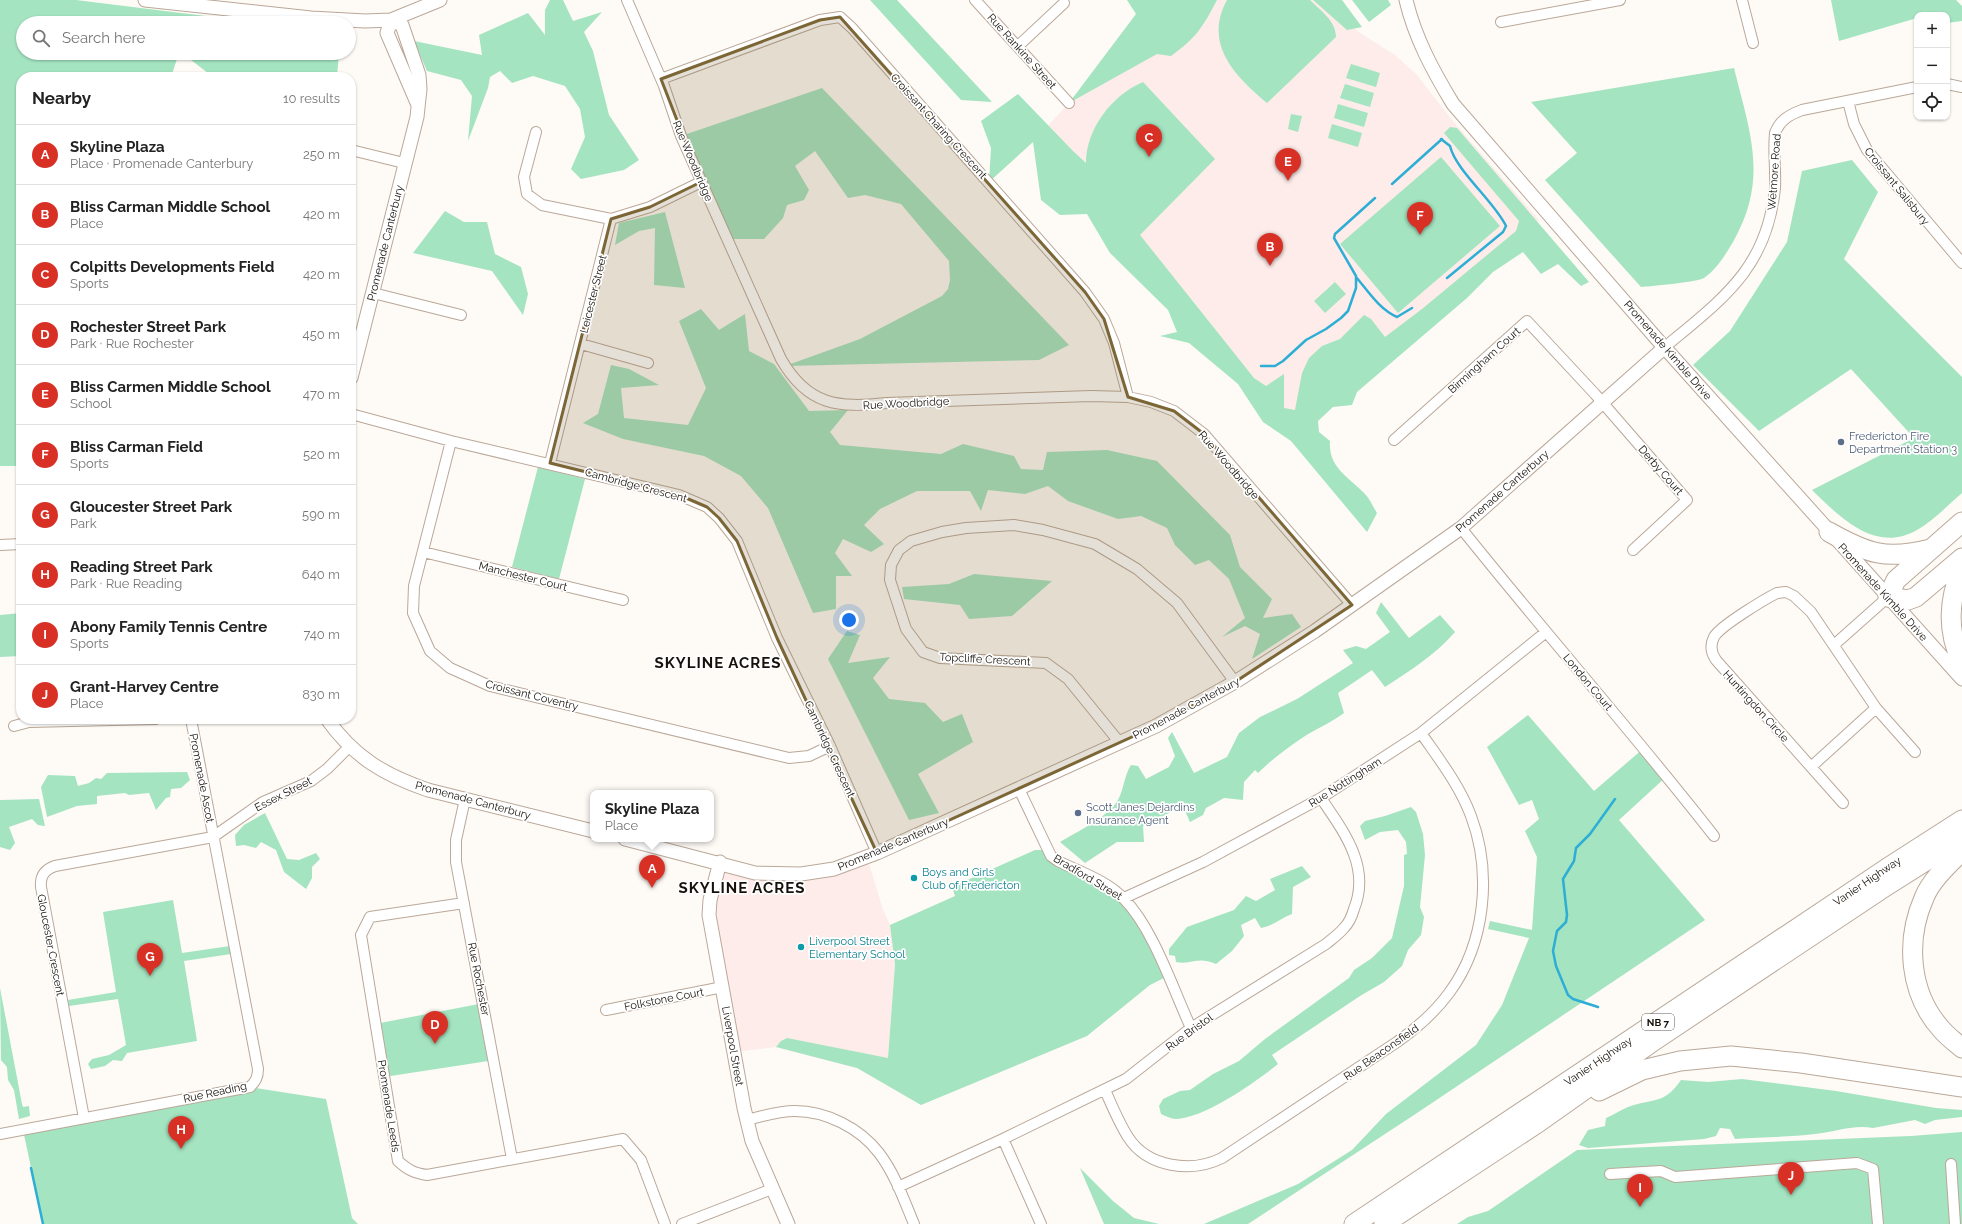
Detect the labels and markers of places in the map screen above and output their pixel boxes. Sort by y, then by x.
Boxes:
pin: C [1136,124,1162,157]
pin: E [1275,148,1301,181]
pin: F [1407,202,1433,235]
pin: B [1257,233,1283,266]
place label: Fredericton Fire Department Station 3 [1849,430,1957,456]
marker: Fredericton Fire Department Station 3 [1836,437,1846,447]
place label: Scott Janes Dejardins Insurance Agent [1086,801,1195,827]
marker: Scott Janes Dejardins Insurance Agent [1073,808,1083,818]
pin: A [639,855,665,888]
place label: Boys and Girls Club of Fredericton [922,866,1020,892]
marker: Boys and Girls Club of Fredericton [909,873,919,883]
place label: Liverpool Street Elementary School [809,935,905,961]
marker: Liverpool Street Elementary School [796,942,806,952]
pin: G [137,943,163,976]
pin: D [422,1011,448,1044]
pin: H [168,1116,194,1149]
pin: J [1778,1162,1804,1195]
pin: I [1627,1174,1653,1207]

